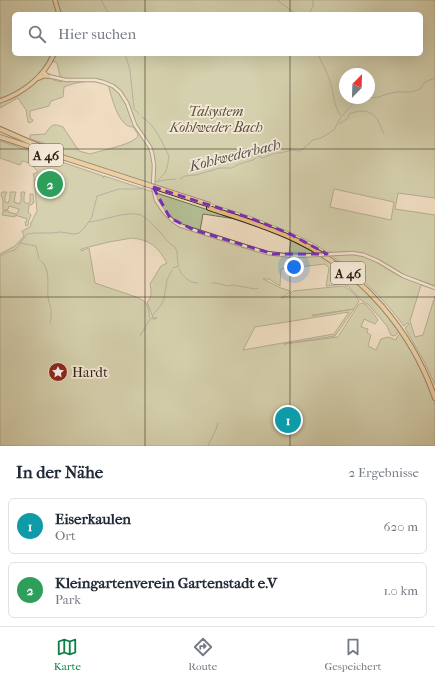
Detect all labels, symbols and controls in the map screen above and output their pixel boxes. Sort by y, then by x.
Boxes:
search box [12,12,423,56]
icon: search [26,23,48,45]
text: Hier suchen [58,25,136,43]
north arrow [339,68,375,104]
park label: Talsystem Kohlweder Bach [168,103,263,136]
water label: Kohlwederbach [186,135,283,175]
road number: A 46 [29,144,63,166]
pin: 2 [37,169,63,199]
your location [284,257,304,277]
road number: A 46 [331,262,365,284]
place icon: Hardt [47,361,69,383]
place label: Hardt [72,364,108,381]
pin: 1 [275,405,301,435]
text: In der Nähe [16,462,103,482]
text: 2 Ergebnisse [349,465,419,480]
text: Eiserkaulen [55,510,131,528]
text: 1 [28,519,32,534]
text: 620 m [384,519,418,534]
text: Ort [55,528,76,543]
text: Kleingartenverein Gartenstadt e.V [55,574,277,592]
text: 2 [27,583,33,598]
text: 1.0 km [383,583,418,598]
text: Park [55,592,81,607]
tab: Karte [54,636,81,673]
tab: Route [188,636,217,673]
tab: Gespeichert [324,636,381,673]

